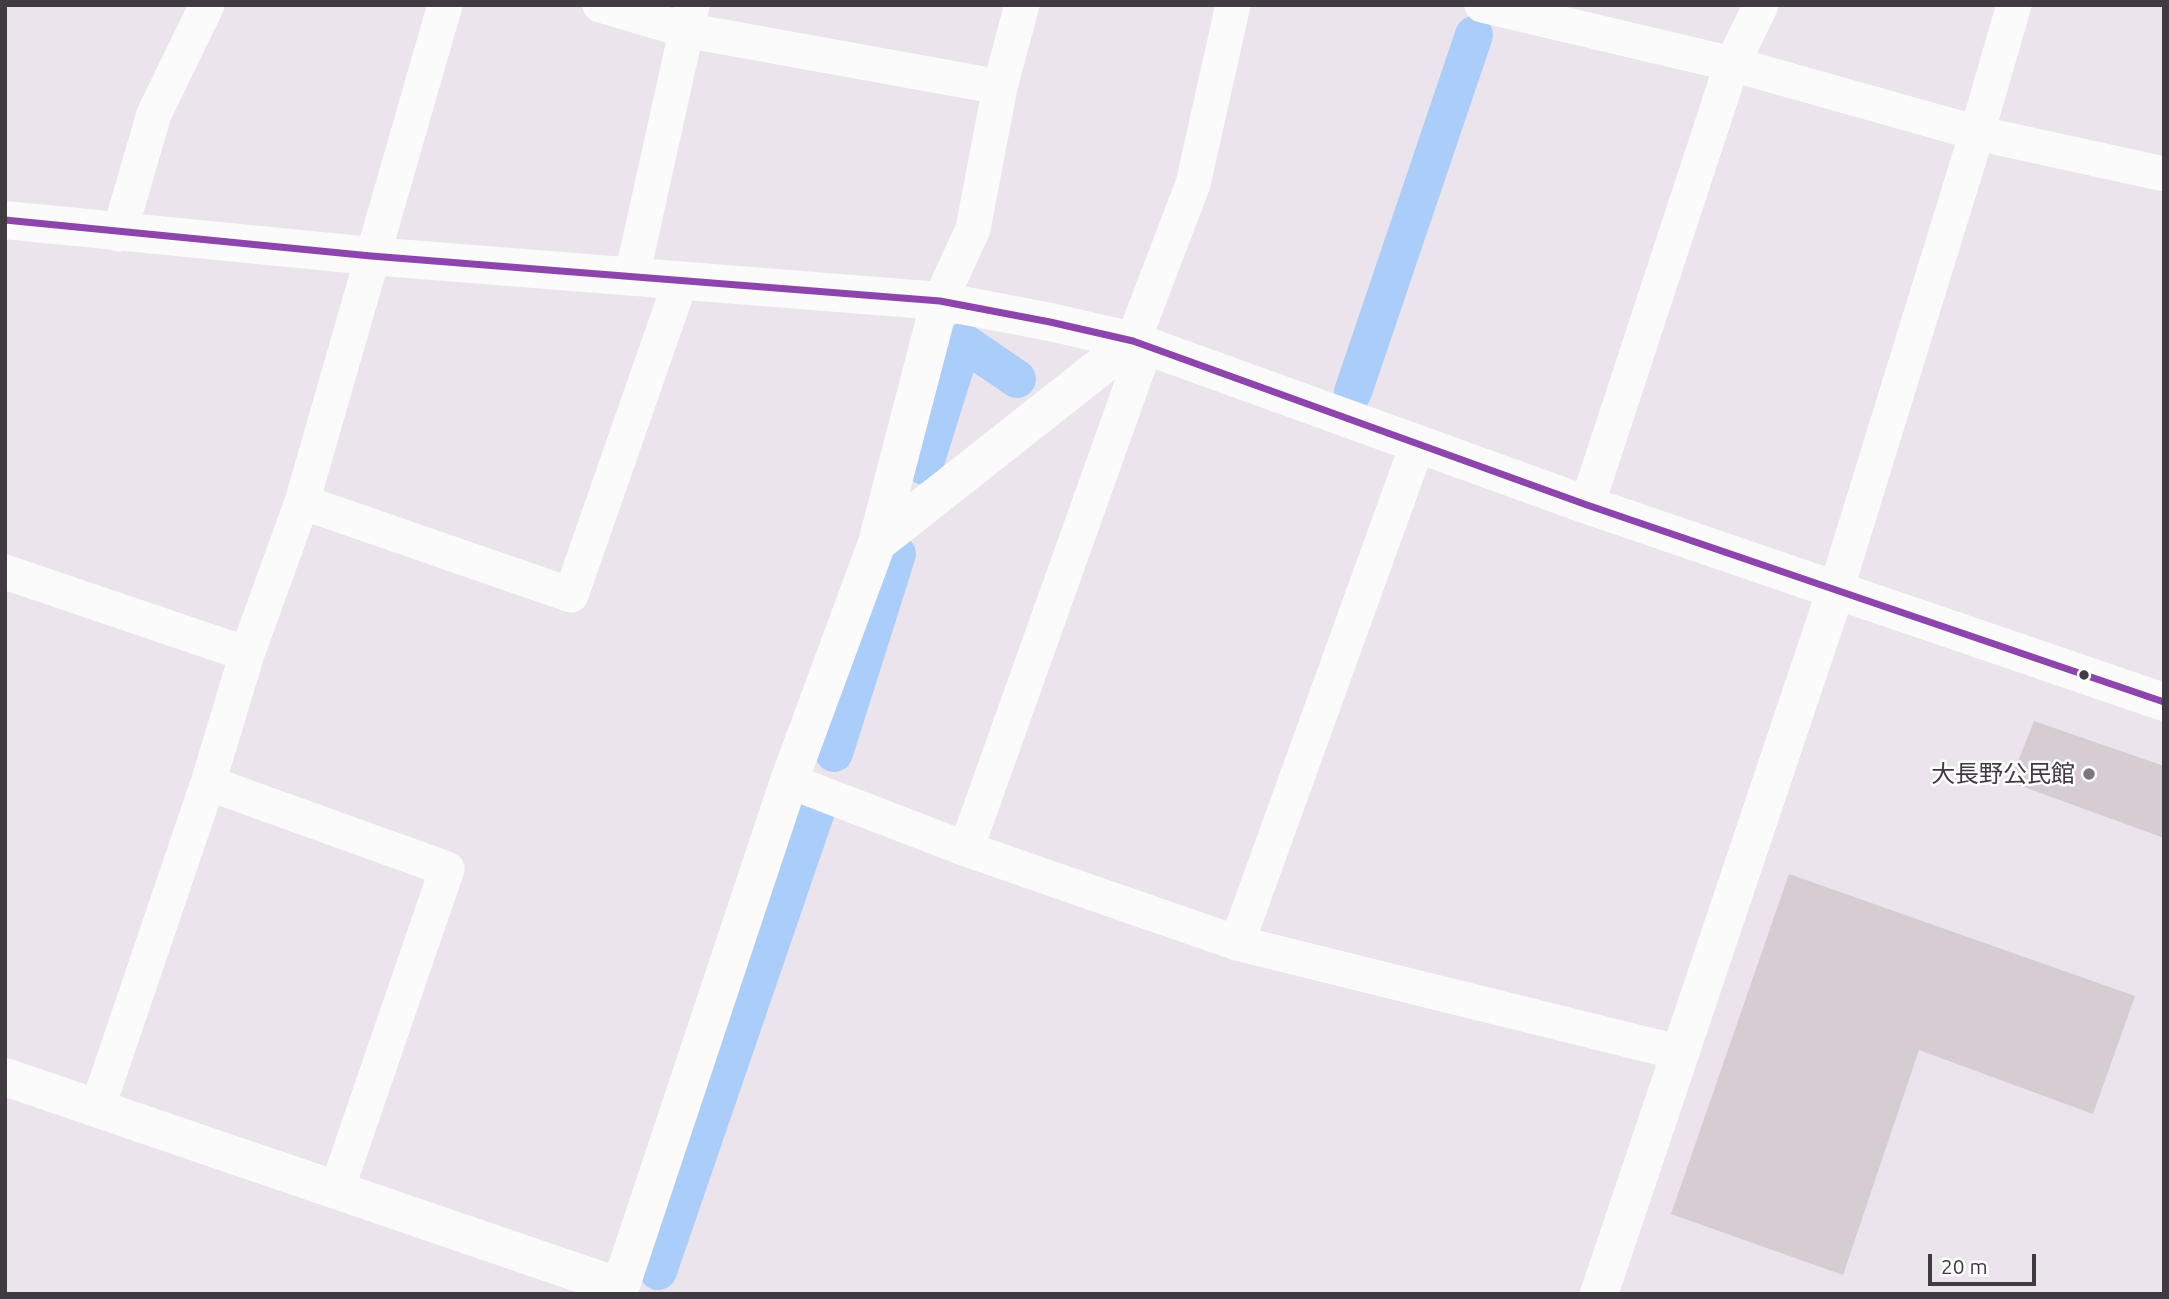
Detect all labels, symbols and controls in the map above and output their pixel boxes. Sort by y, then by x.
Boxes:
unlabelled marker [2077,668,2091,682]
place label: 大長野公民館 [1931,760,2075,788]
marker: 大長野公民館 [2081,766,2097,782]
scale bar [1931,1240,2039,1284]
text: 20 m [1941,1254,1988,1278]

